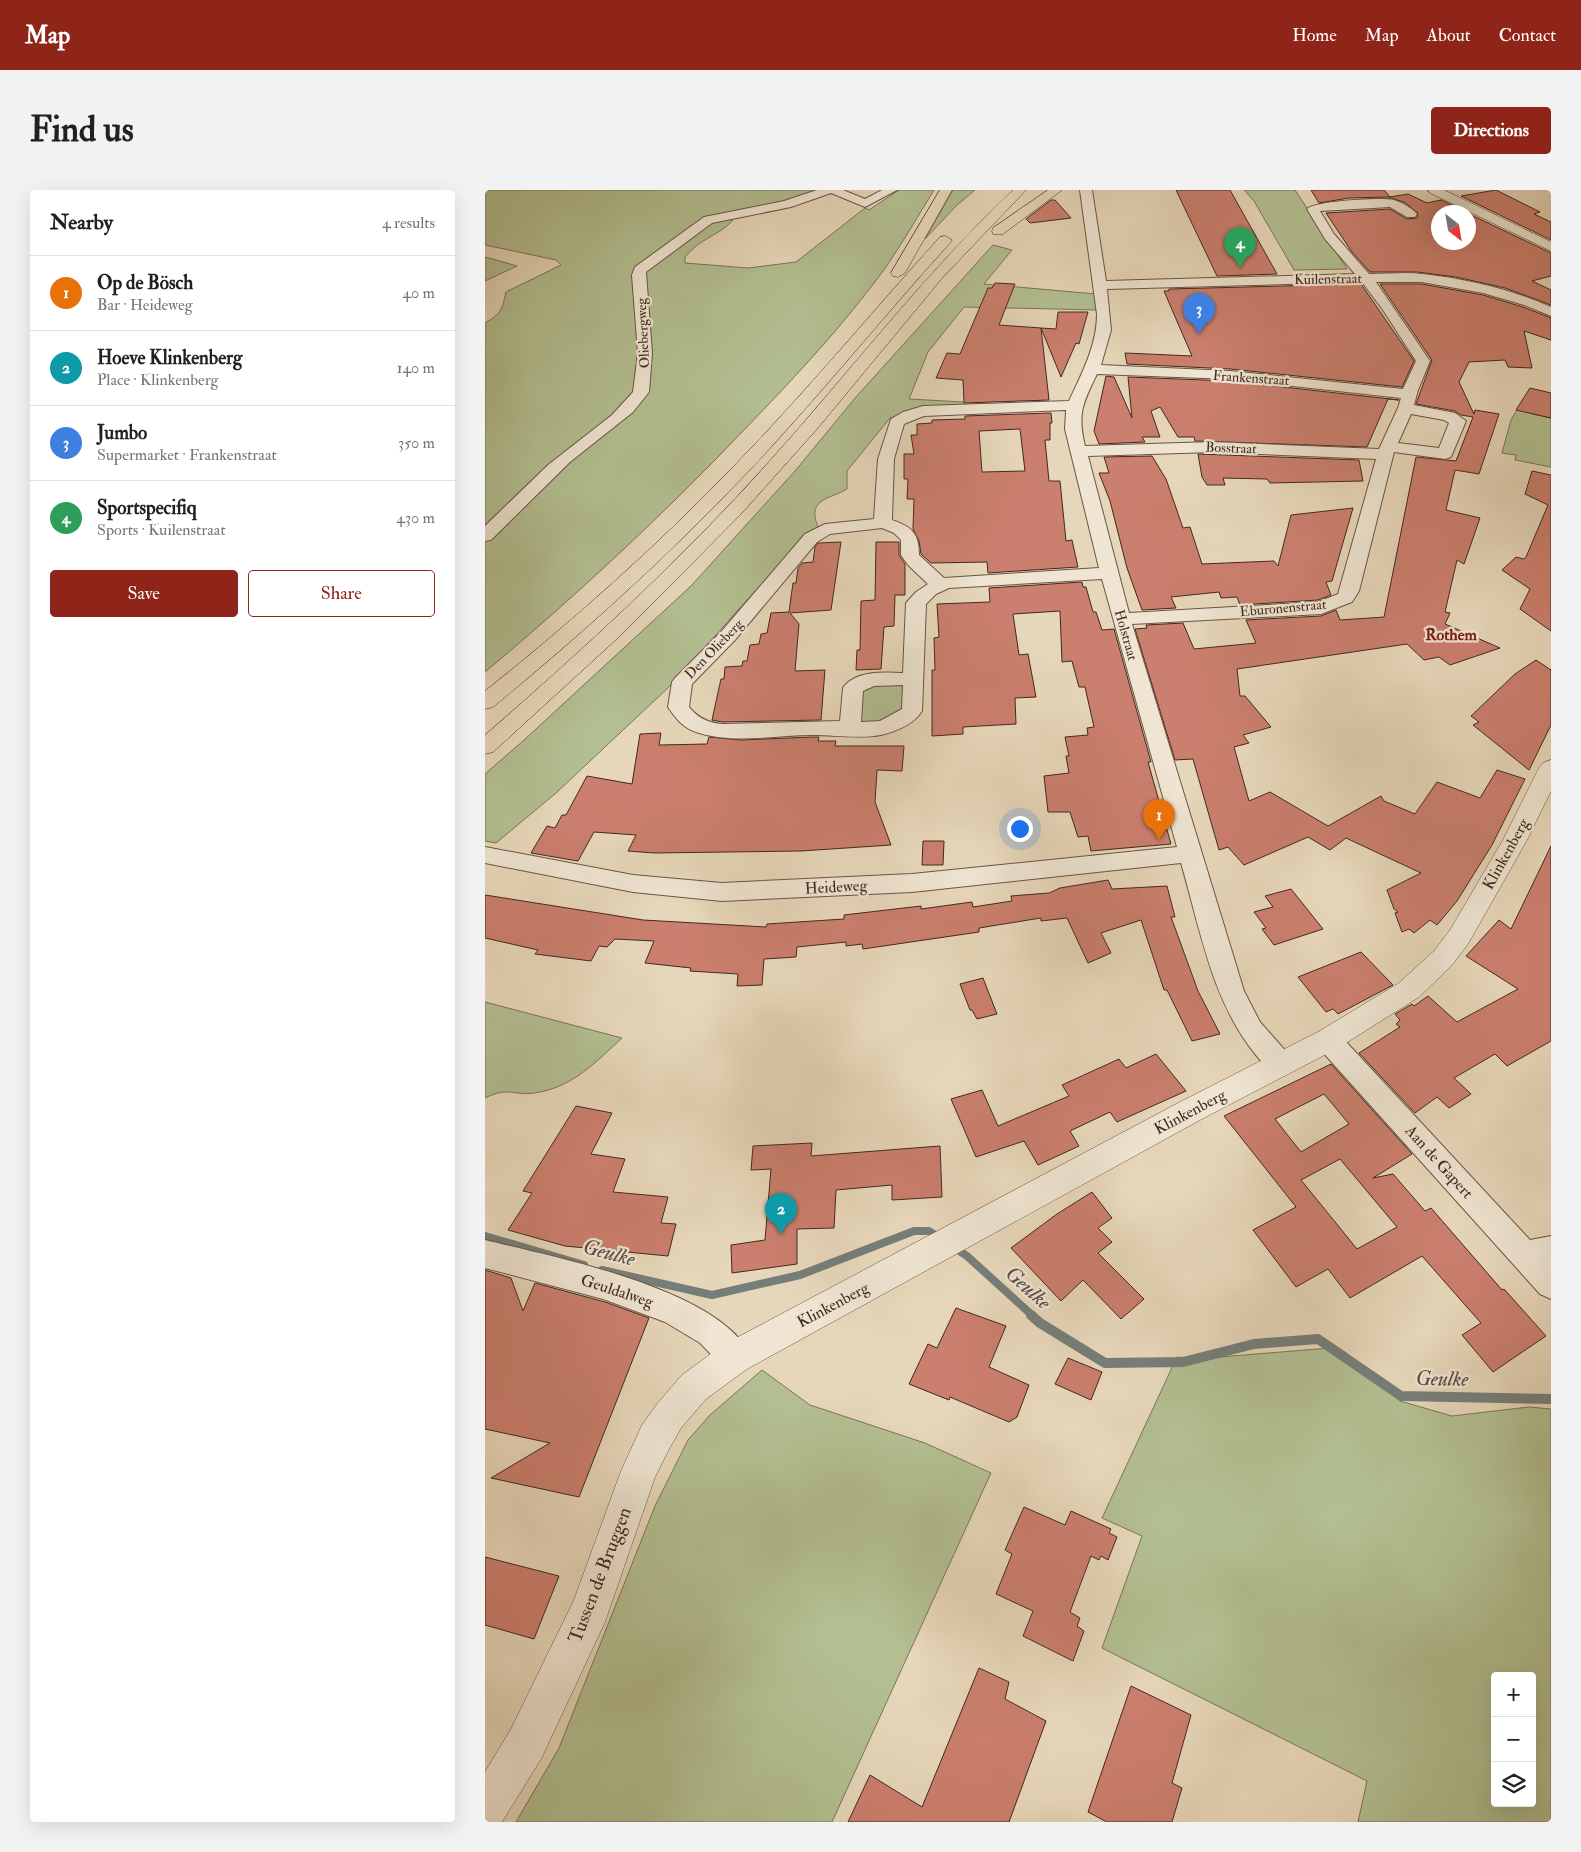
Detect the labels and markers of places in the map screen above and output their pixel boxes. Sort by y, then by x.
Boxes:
pin: 4 [1224,227,1256,268]
pin: 3 [1183,293,1215,334]
pin: 1 [1143,799,1175,840]
pin: 2 [765,1193,797,1234]

